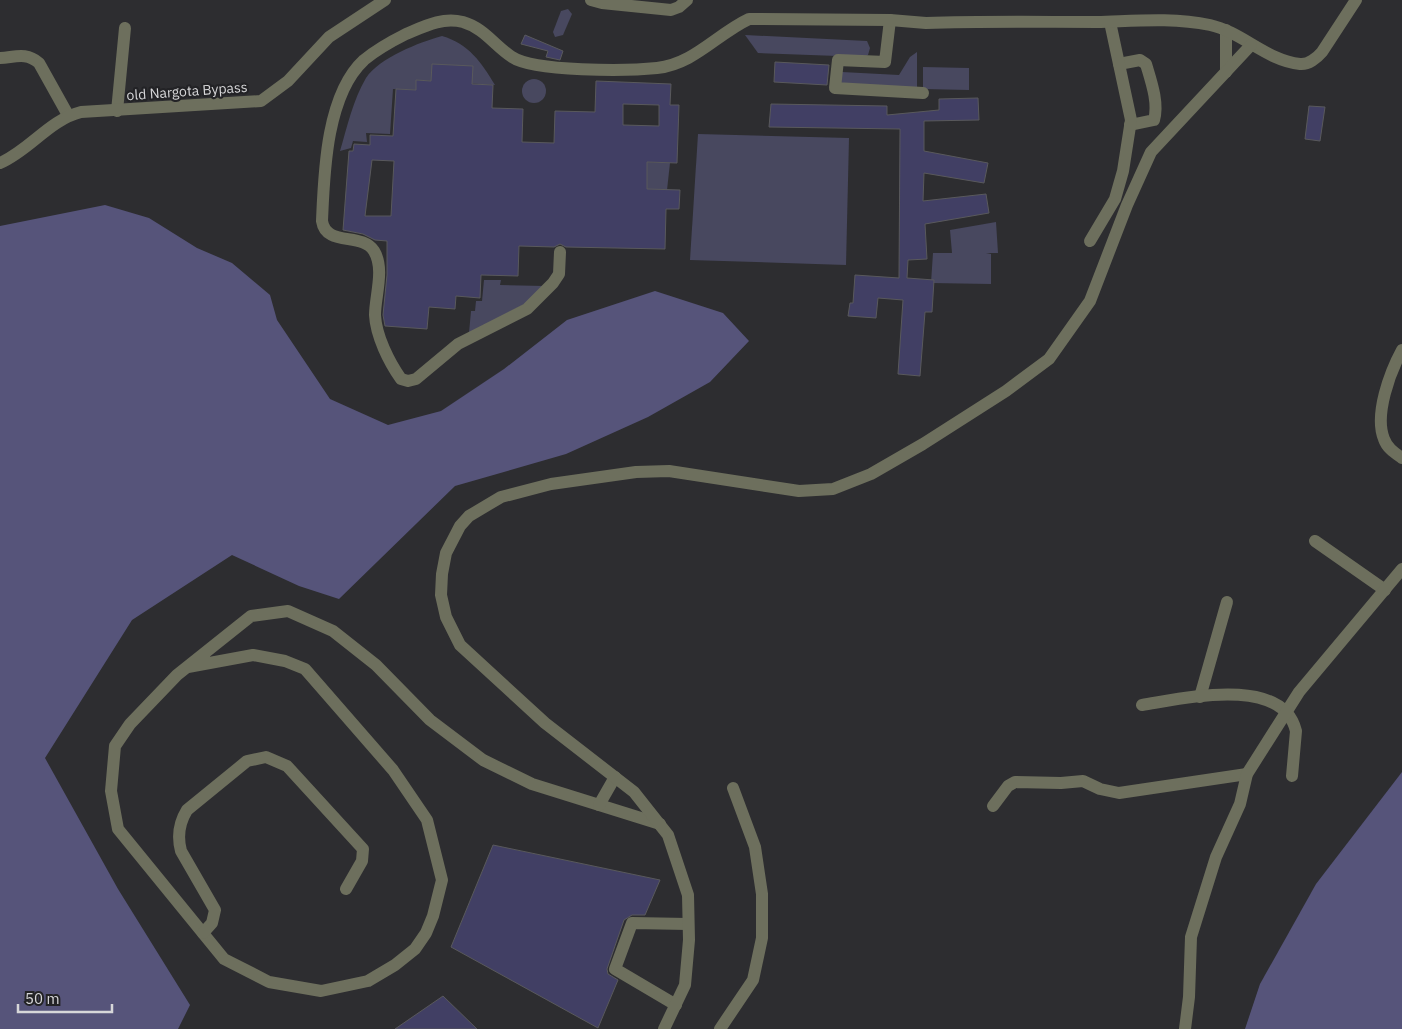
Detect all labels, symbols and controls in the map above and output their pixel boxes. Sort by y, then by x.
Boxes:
street label: old Nargota Bypass [126,78,248,104]
scale bar [18,982,111,1014]
text: 50 m [25,989,60,1008]

